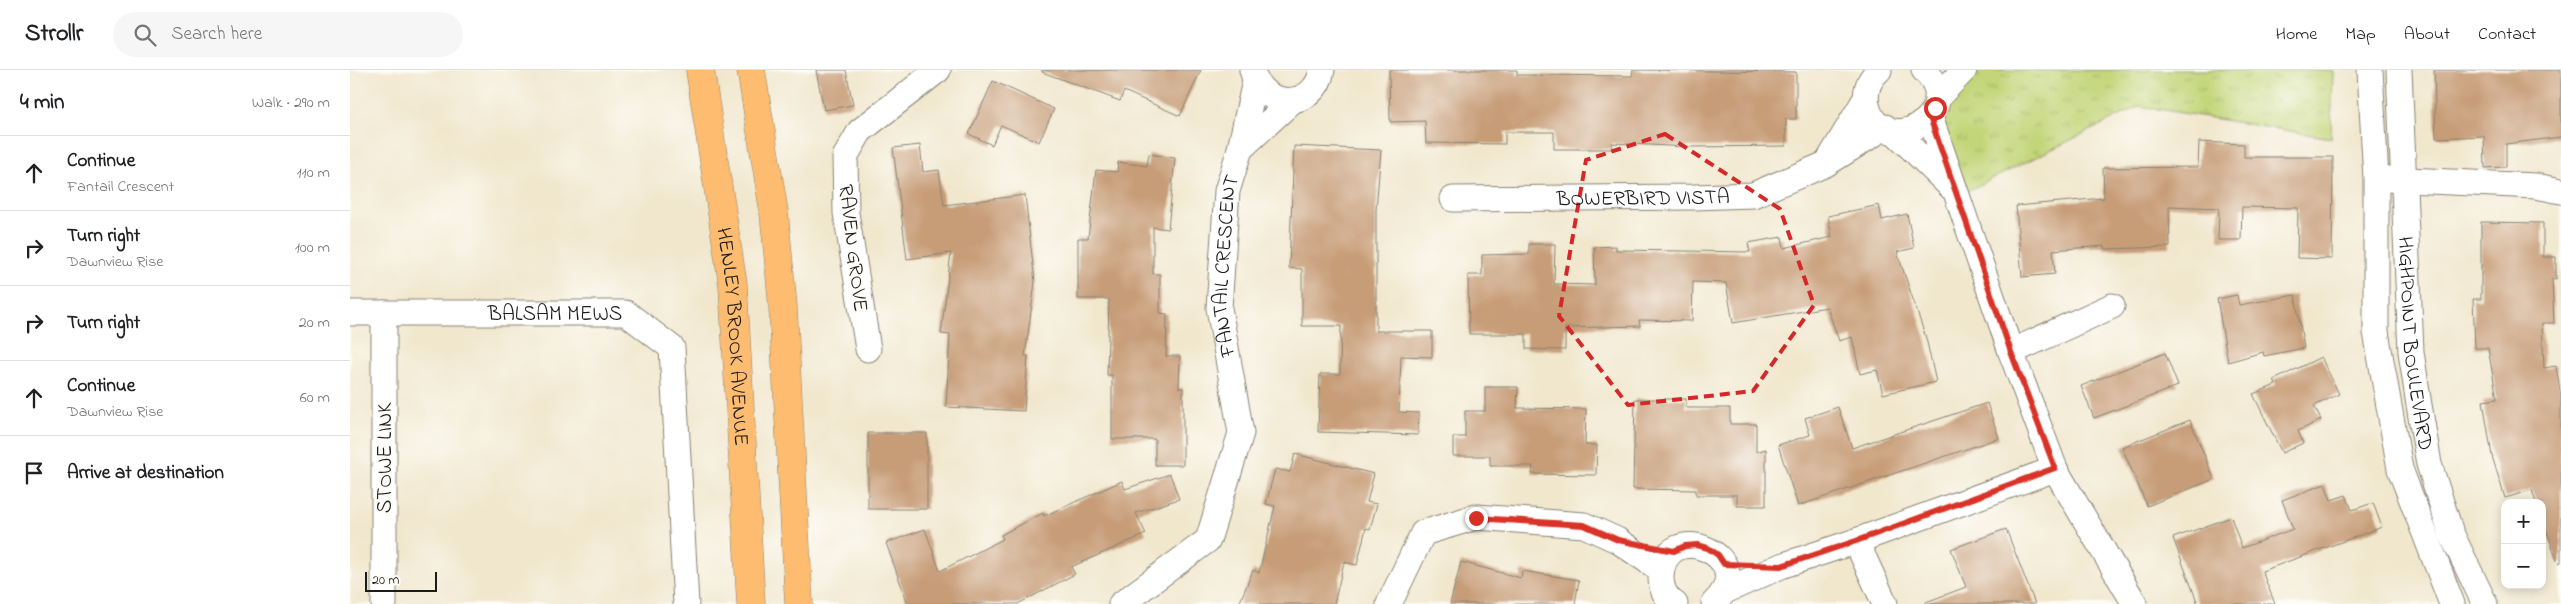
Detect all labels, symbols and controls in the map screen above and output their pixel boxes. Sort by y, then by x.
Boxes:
search box [113,12,463,57]
text: Strollr [25,17,83,52]
icon: search [131,21,159,49]
text: Search here [171,21,262,48]
text: Home [2276,22,2317,48]
text: Map [2345,22,2376,48]
text: About [2404,22,2450,48]
text: Contact [2478,22,2536,48]
text: 4 min [20,88,64,118]
text: Walk · 290 m [252,91,330,115]
route start [1924,97,1947,120]
text: Continue [67,148,135,175]
icon: ahead [20,159,48,187]
text: 110 m [296,161,330,185]
street label: FANTAIL CRESCENT [1206,171,1248,360]
text: Fantail Crescent [67,175,174,199]
street label: RAVEN GROVE [829,183,875,314]
street label: BOWERBIRD VISTA [1555,183,1730,215]
text: Turn right [67,223,140,250]
street label: HENLEY BROOK AVENUE [707,226,755,447]
icon: right [20,234,48,262]
text: 100 m [295,236,330,260]
street label: HIGHPOINT BOULEVARD [2389,236,2439,453]
text: Dawnview Rise [67,250,164,274]
street label: BALSAM MEWS [487,300,622,330]
icon: right [20,309,48,337]
text: Turn right [67,310,140,337]
text: 20 m [299,311,330,335]
text: Continue [67,373,135,400]
icon: ahead [20,384,48,412]
text: 60 m [300,386,330,410]
text: Dawnview Rise [67,400,164,424]
street label: STOWE LINK [371,402,401,513]
icon: arrive [20,459,48,487]
text: Arrive at destination [67,460,224,487]
map controls [2501,499,2546,589]
button: + [2501,499,2546,544]
route end [1465,507,1488,530]
button: − [2501,544,2546,589]
scale bar [365,569,438,592]
text: 20 m [372,570,399,591]

